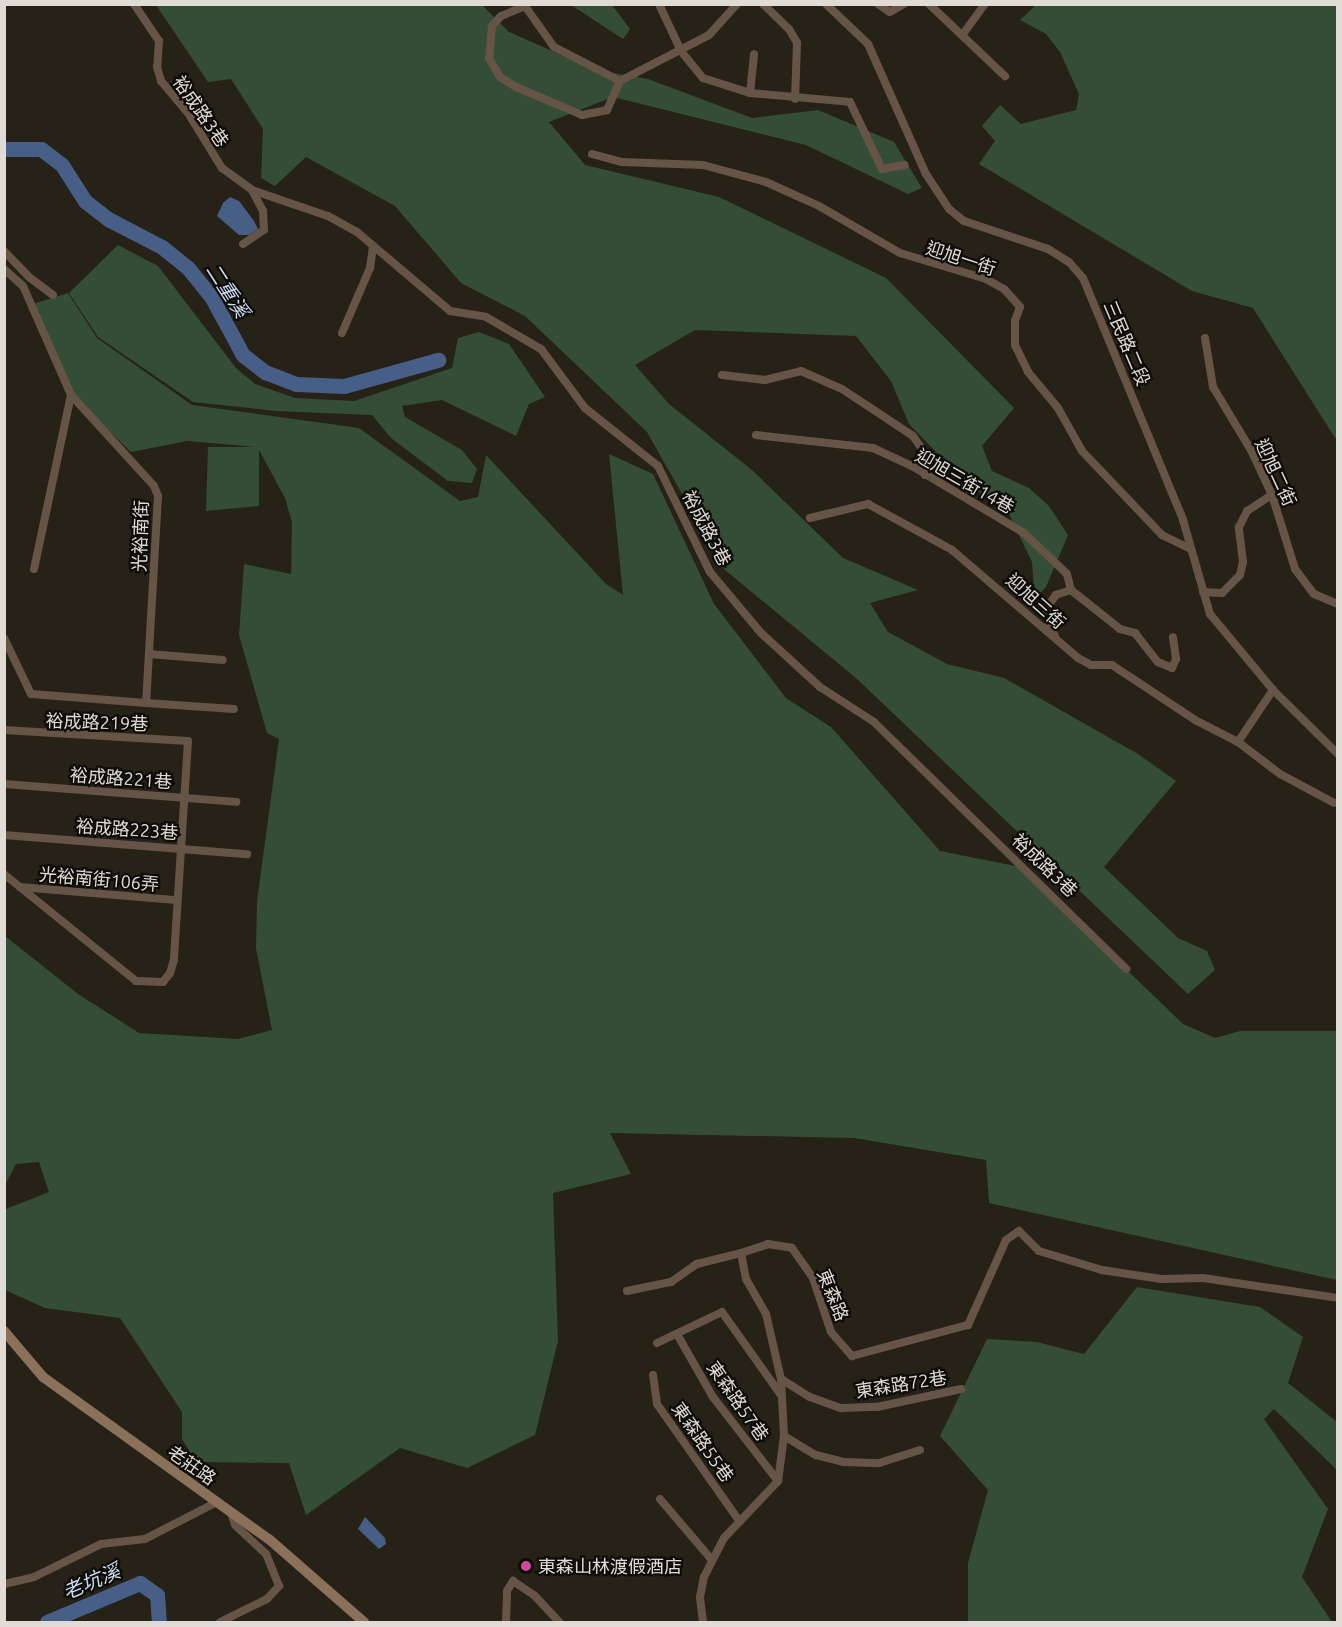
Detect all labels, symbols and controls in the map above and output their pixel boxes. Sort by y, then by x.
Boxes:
street label: 裕成路3巷 [169,71,233,151]
street label: 迎旭一街 [923,237,999,279]
water label: 二重溪 [202,258,254,322]
street label: 三民路二段 [1099,297,1155,389]
street label: 迎旭二街 [1251,435,1301,509]
street label: 迎旭三街14巷 [912,444,1018,518]
street label: 裕成路3巷 [678,487,736,569]
street label: 光裕南街 [128,500,152,572]
street label: 迎旭三街 [1002,569,1070,633]
street label: 裕成路219巷 [45,709,149,735]
street label: 裕成路221巷 [69,764,173,792]
street label: 裕成路223巷 [75,815,179,843]
street label: 裕成路3巷 [1008,829,1082,901]
street label: 光裕南街106弄 [38,863,160,895]
street label: 東森路 [813,1266,853,1324]
street label: 東森路57巷 [703,1357,773,1445]
street label: 東森路72巷 [854,1366,948,1402]
street label: 東森路55巷 [668,1398,738,1486]
street label: 老莊路 [164,1441,220,1489]
place label: 東森山林渡假酒店 [538,1555,682,1577]
water label: 老坑溪 [59,1558,123,1604]
marker: 東森山林渡假酒店 [519,1559,533,1573]

